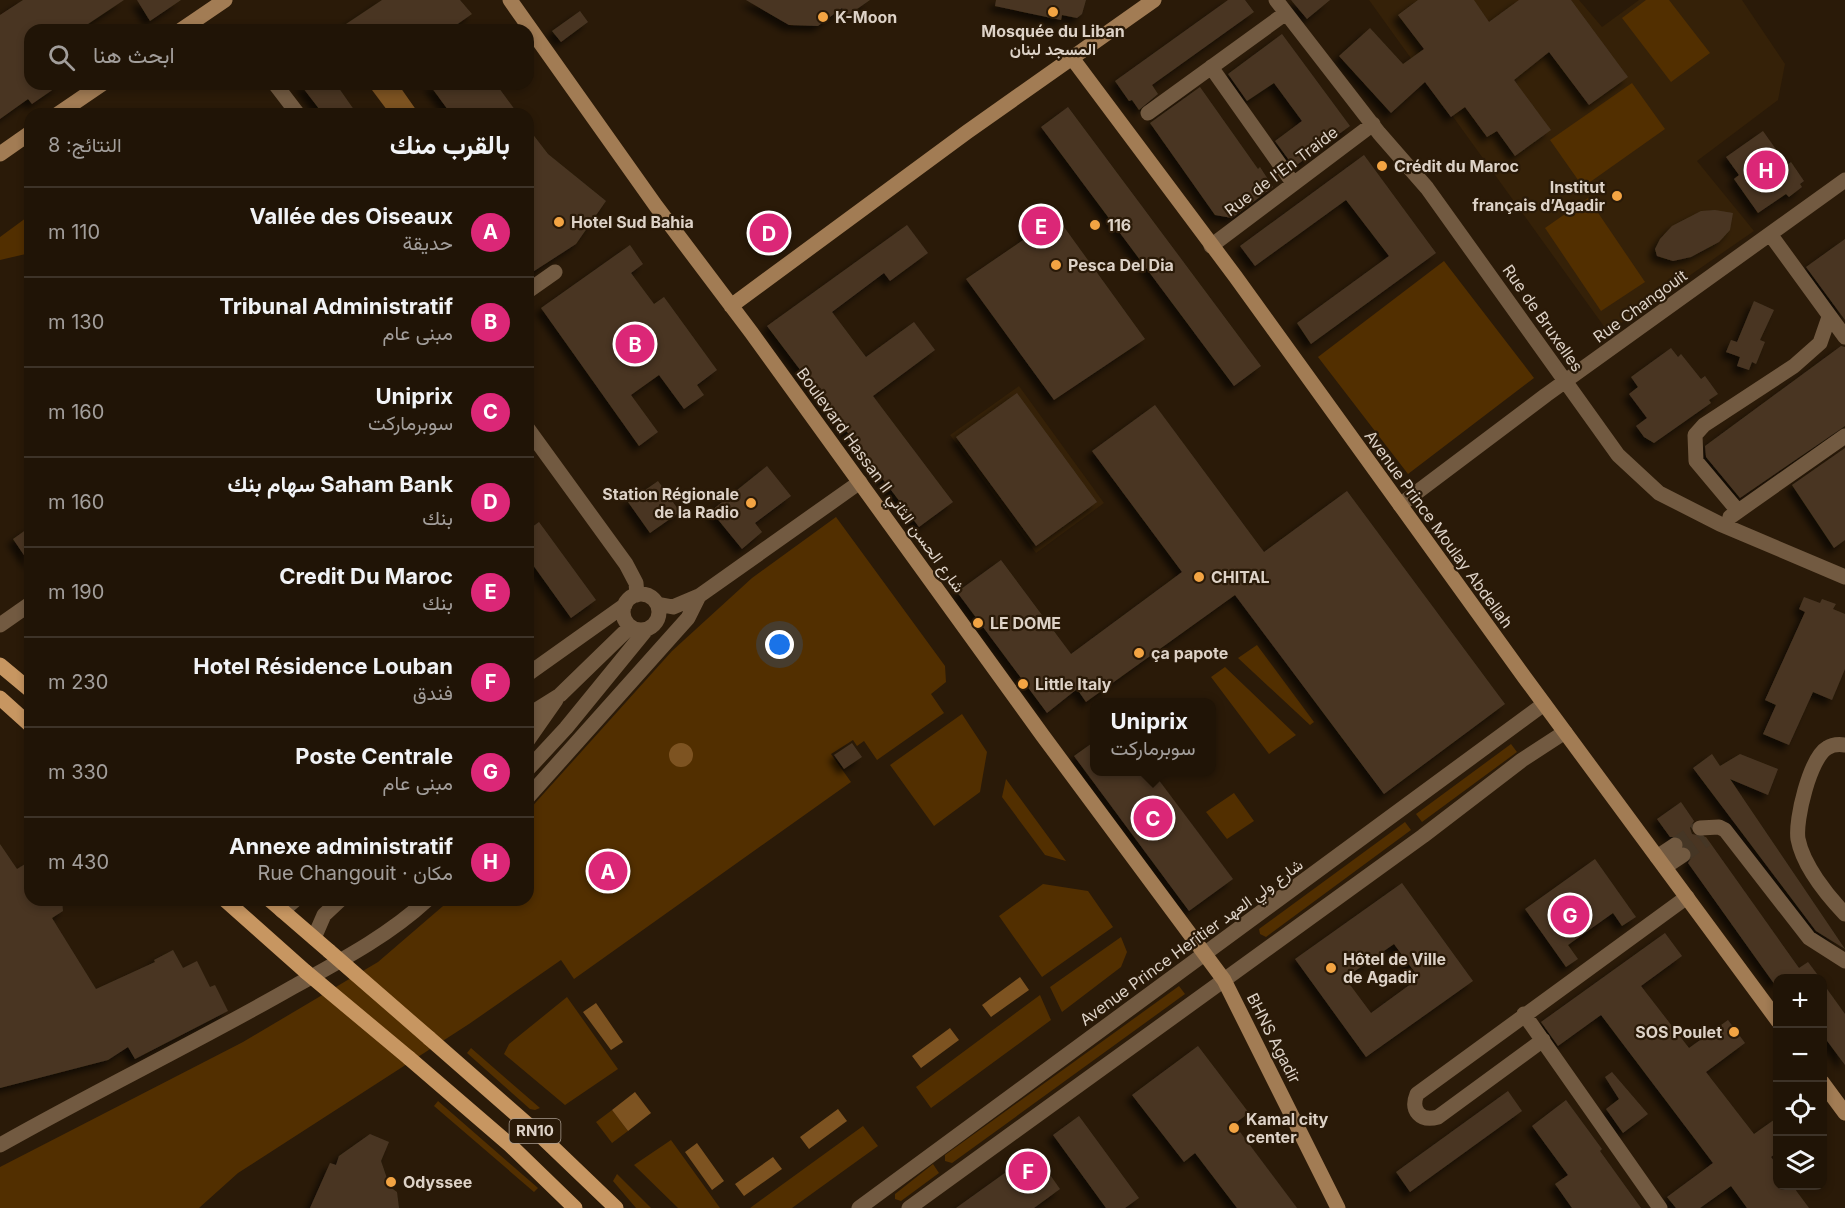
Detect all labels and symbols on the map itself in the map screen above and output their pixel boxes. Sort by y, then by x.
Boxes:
marker: Mosquée du Liban المسجد لبنان [1046,5,1060,19]
place label: K-Moon [835,7,897,27]
marker: K-Moon [816,10,830,24]
place label: Mosquée du Liban المسجد لبنان [981,21,1125,59]
street label: Rue de l'En Traide [1220,122,1342,220]
pin: H [1746,148,1786,192]
place label: Crédit du Maroc [1394,156,1519,176]
marker: Crédit du Maroc [1375,159,1389,173]
place label: Institut français d’Agadir [1472,177,1605,215]
marker: Institut français d’Agadir [1610,189,1624,203]
pin: E [1022,204,1060,248]
pin: D [750,210,788,256]
place label: Hotel Sud Bahia [571,212,694,232]
marker: Hotel Sud Bahia [552,215,566,229]
place label: 116 [1107,215,1131,235]
marker: 116 [1088,218,1102,232]
place label: Pesca Del Dia [1068,255,1174,275]
marker: Pesca Del Dia [1049,258,1063,272]
street label: Rue de Bruxelles [1499,260,1587,376]
street label: Rue Changouit [1589,265,1691,347]
pin: B [616,322,654,366]
street label: Boulevard Hassan II شارع الحسن الثاني [789,364,969,599]
street label: Avenue Prince Moulay Abdellah [1361,426,1517,632]
place label: Station Régionale de la Radio [602,484,739,522]
marker: Station Régionale de la Radio [744,496,758,510]
place label: CHITAL [1211,567,1270,587]
marker: CHITAL [1192,570,1206,584]
place label: LE DOME [990,613,1061,633]
marker: LE DOME [971,616,985,630]
your location [765,630,794,659]
place label: ça papote [1151,643,1228,663]
marker: ça papote [1132,646,1146,660]
place label: Little Italy [1035,674,1112,694]
marker: Little Italy [1016,677,1030,691]
pin: C [1134,796,1172,840]
pin: A [588,848,628,894]
street label: Avenue Prince Heritier شارع ولي العهد [1075,854,1309,1033]
pin: G [1550,892,1590,938]
place label: Hôtel de Ville de Agadir [1343,949,1446,987]
marker: Hôtel de Ville de Agadir [1324,961,1338,975]
street label: BHNS Agadir [1243,989,1305,1087]
place label: SOS Poulet [1635,1022,1722,1042]
marker: SOS Poulet [1727,1025,1741,1039]
place label: Kamal city center [1246,1109,1329,1147]
road number: RN10 [510,1119,560,1143]
marker: Kamal city center [1227,1121,1241,1135]
pin: F [1008,1148,1048,1194]
place label: Odyssee [403,1172,472,1192]
marker: Odyssee [384,1175,398,1189]

